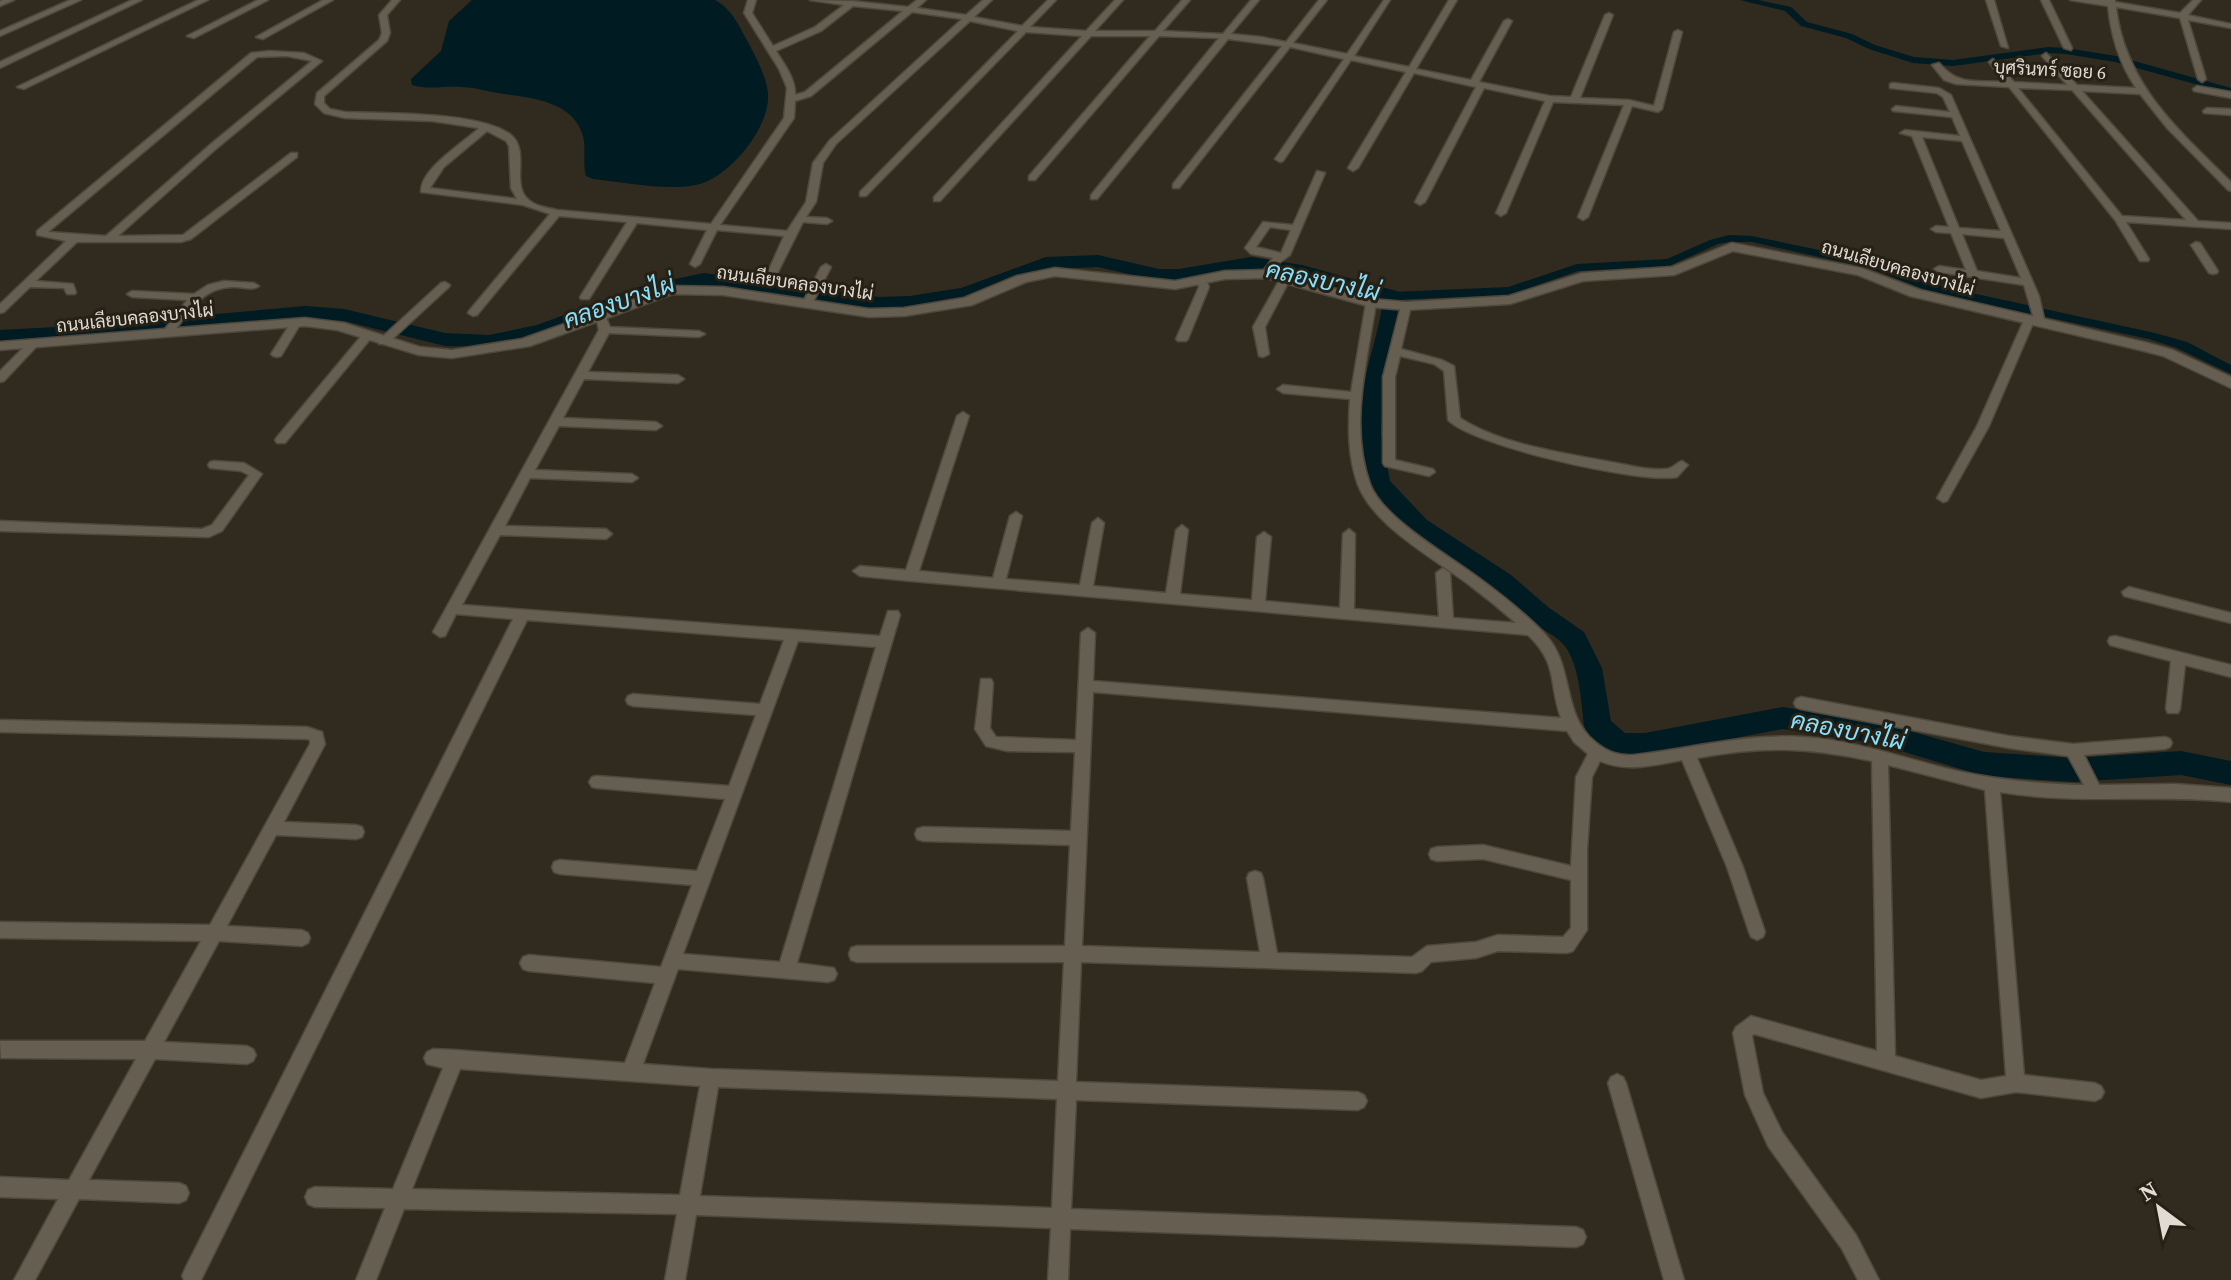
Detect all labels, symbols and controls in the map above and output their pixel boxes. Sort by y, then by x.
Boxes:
street label: บุศรินทร์ ซอย 6 [1993,54,2107,85]
street label: ถนนเลียบคลองบางไผ่ [1819,234,1978,301]
water label: คลองบางไผ่ [1263,252,1384,309]
street label: ถนนเลียบคลองบางไผ่ [715,259,875,306]
water label: คลองบางไผ่ [559,267,680,336]
street label: ถนนเลียบคลองบางไผ่ [55,297,215,338]
water label: คลองบางไผ่ [1788,703,1909,758]
north arrow [2119,1168,2199,1248]
text: N [2134,1174,2163,1208]

